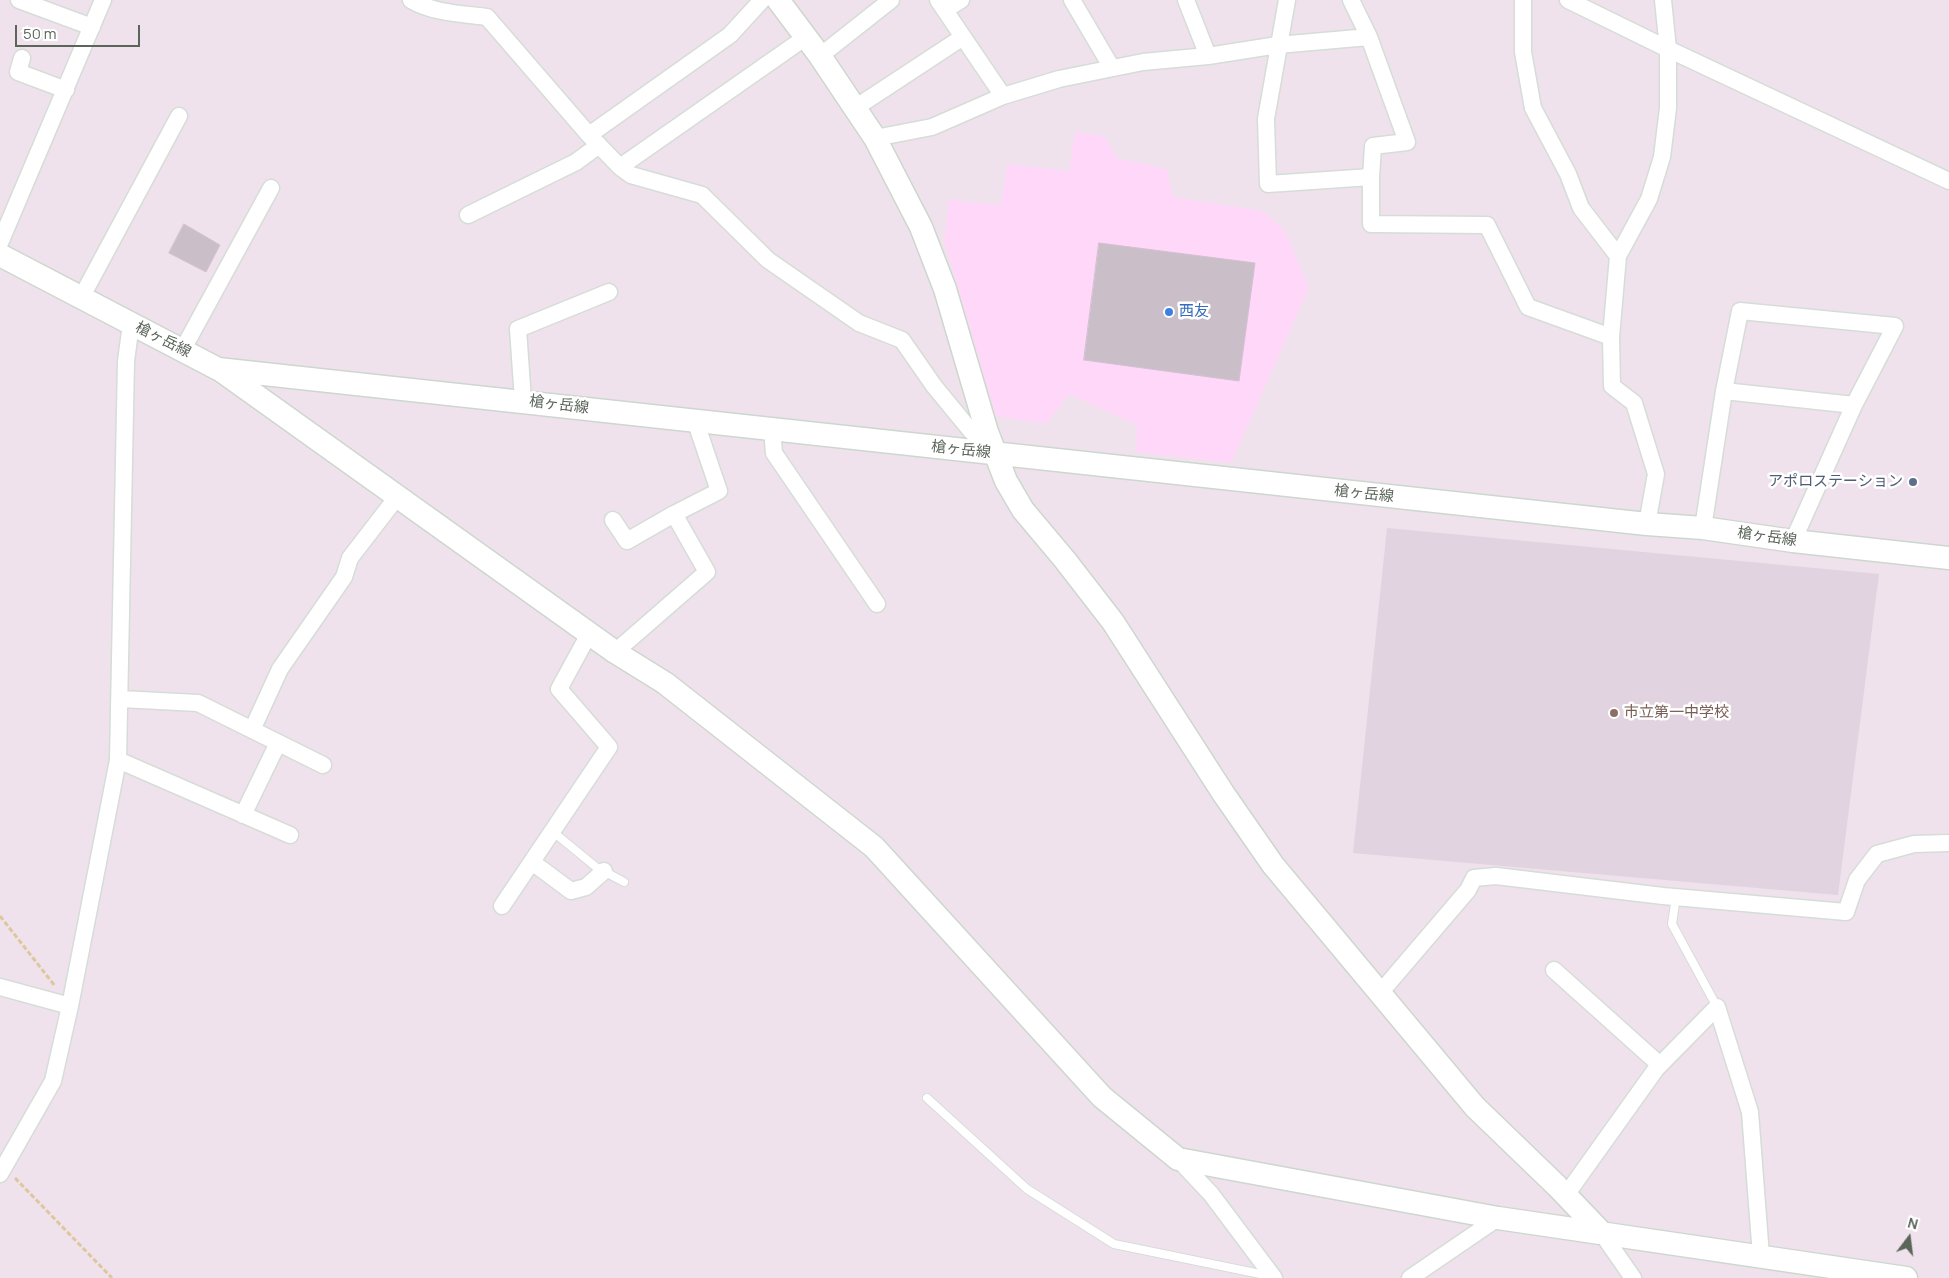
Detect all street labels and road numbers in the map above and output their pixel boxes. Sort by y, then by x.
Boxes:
street label: 槍ヶ岳線 [132,318,194,362]
street label: 槍ヶ岳線 [528,392,590,418]
street label: 槍ヶ岳線 [930,438,992,462]
street label: 槍ヶ岳線 [1333,482,1395,506]
street label: 槍ヶ岳線 [1736,524,1798,550]

